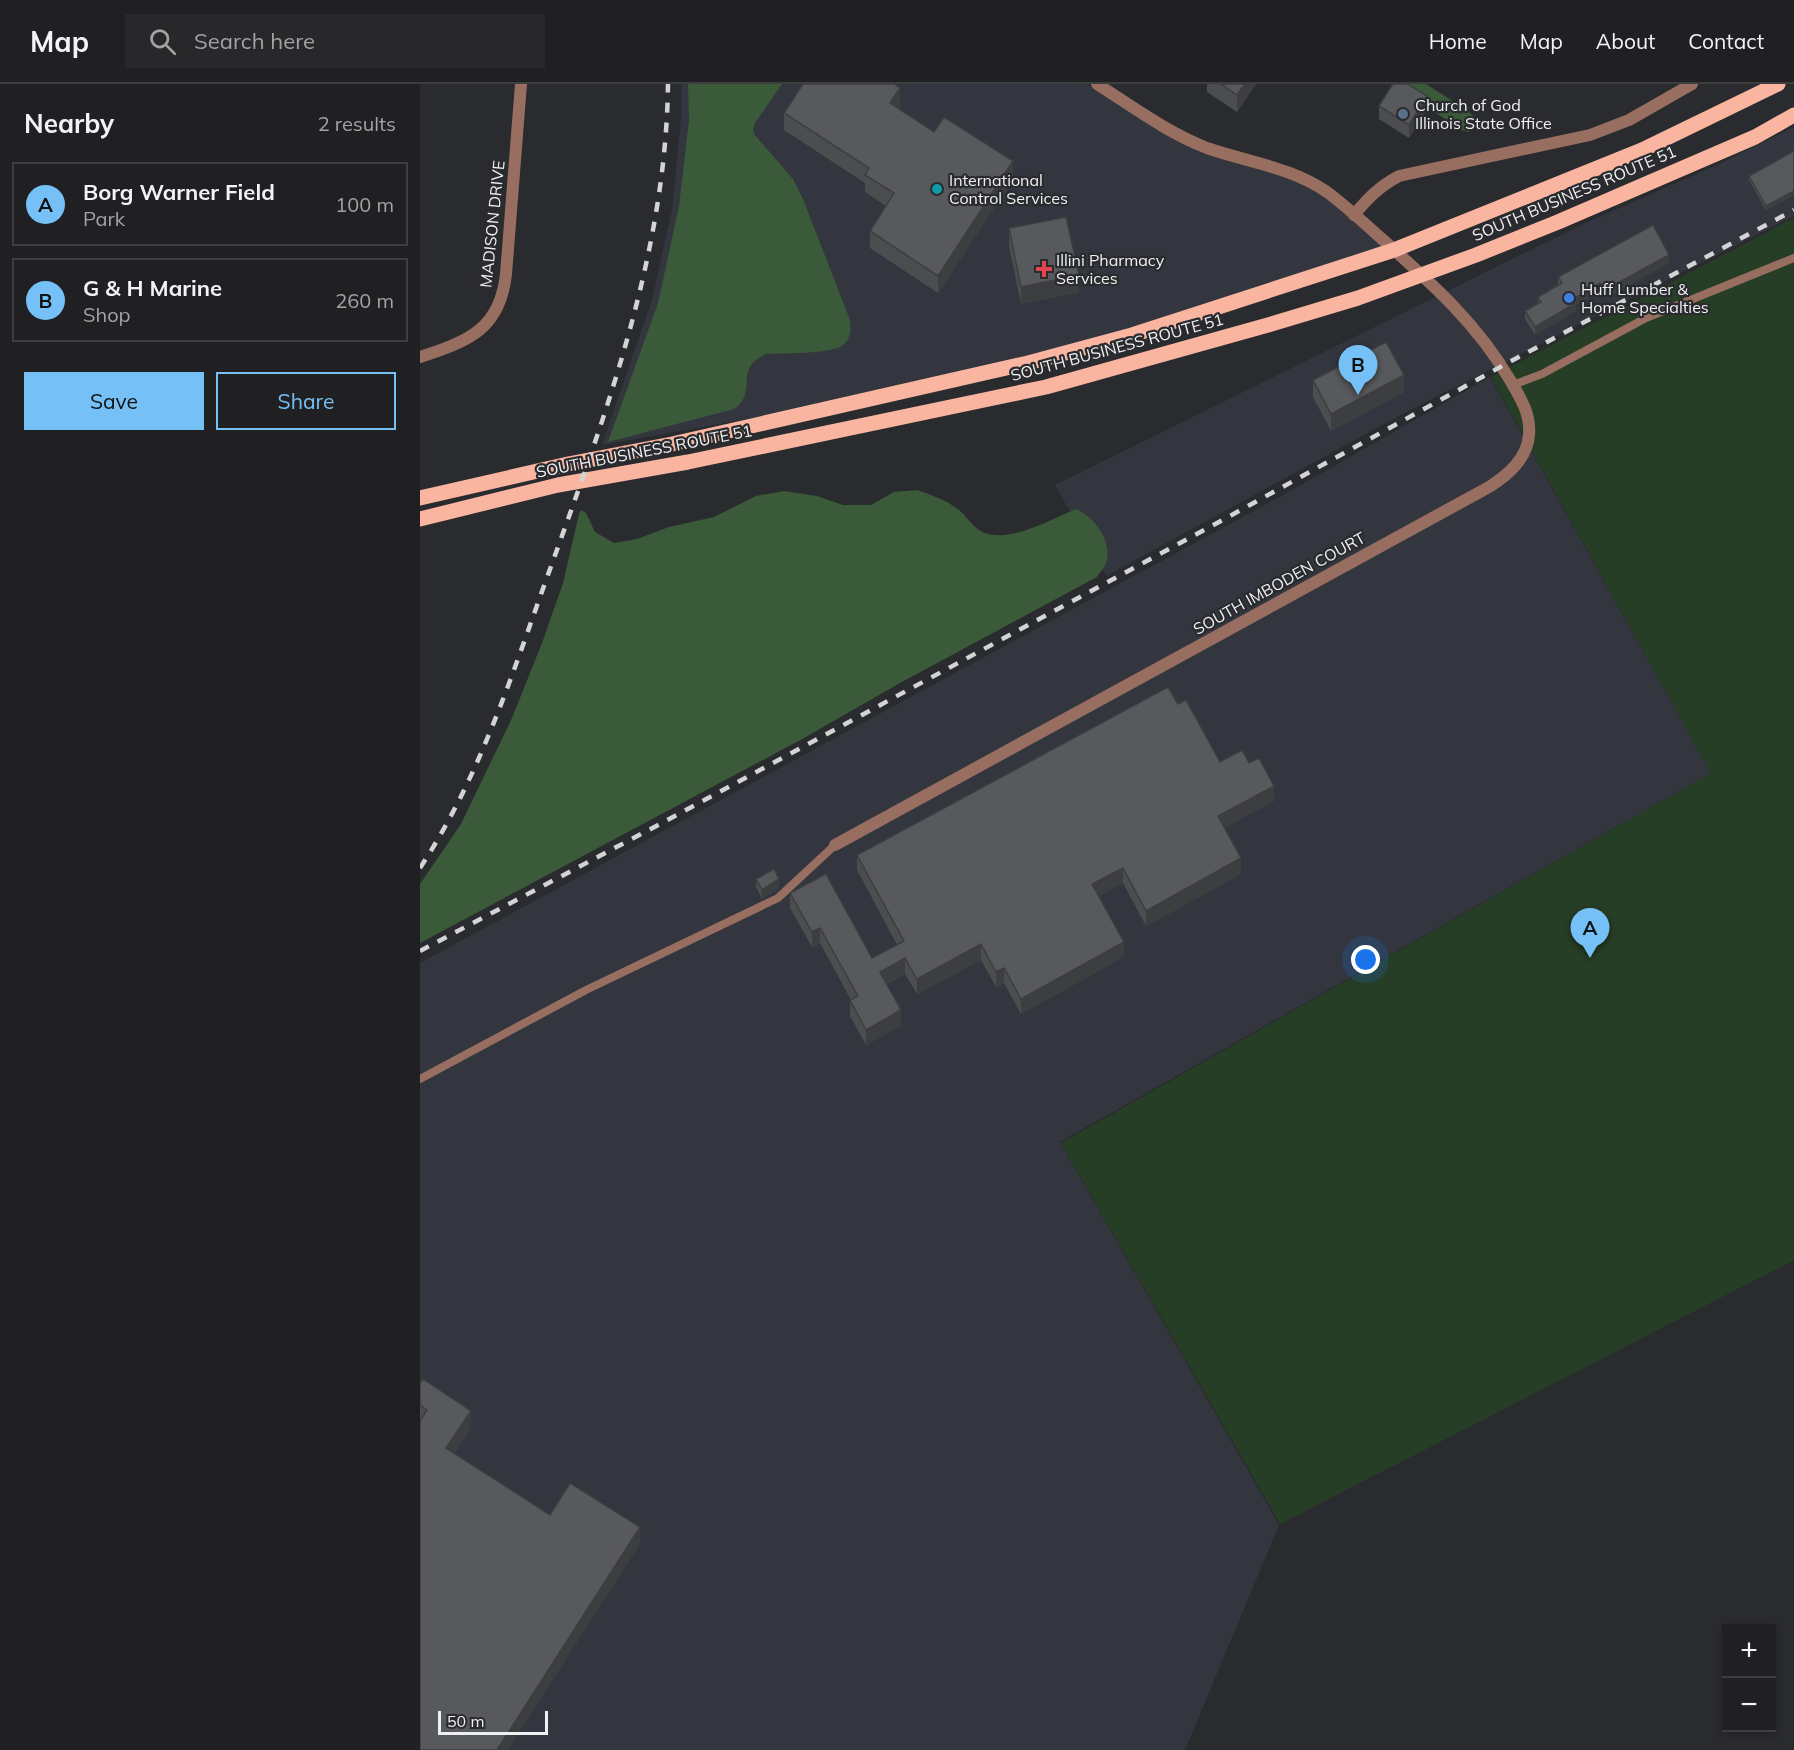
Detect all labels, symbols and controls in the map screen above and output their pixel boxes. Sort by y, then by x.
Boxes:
search box [125,14,545,68]
text: Map [30,24,89,59]
icon: search [146,25,179,58]
text: Search here [194,27,315,55]
text: Home [1429,28,1487,54]
text: Map [1520,28,1563,54]
text: About [1596,28,1655,54]
text: Contact [1688,28,1764,54]
place label: Church of God Illinois State Office [1415,95,1552,133]
text: Nearby [24,107,114,140]
marker: Church of God Illinois State Office [1396,107,1410,121]
text: 2 results [318,111,396,136]
street label: SOUTH BUSINESS ROUTE 51 [1469,141,1679,245]
street label: MADISON DRIVE [475,159,509,289]
place label: International Control Services [949,170,1068,208]
text: Borg Warner Field [83,178,275,206]
marker: International Control Services [930,182,944,196]
text: A [38,192,53,217]
text: 100 m [335,192,394,217]
text: Park [83,206,125,231]
place label: Illini Pharmacy Services [1056,250,1165,288]
marker: Illini Pharmacy Services [1037,262,1051,276]
text: G & H Marine [83,274,222,302]
place label: Huff Lumber & Home Specialties [1581,279,1709,317]
text: B [39,288,52,313]
text: 260 m [335,288,394,313]
marker: Huff Lumber & Home Specialties [1562,291,1576,305]
text: Shop [83,302,131,327]
street label: SOUTH BUSINESS ROUTE 51 [1008,309,1226,385]
pin: B [1338,346,1378,395]
button: Save [24,372,204,430]
button: Share [216,372,396,430]
street label: SOUTH BUSINESS ROUTE 51 [534,420,754,482]
street label: SOUTH IMBODEN COURT [1189,527,1369,639]
pin: A [1570,908,1610,958]
your location [1351,945,1380,974]
map controls [1722,1624,1776,1732]
button: + [1722,1624,1776,1678]
button: − [1722,1678,1776,1732]
scale bar [438,1708,548,1736]
text: 50 m [447,1711,484,1731]

